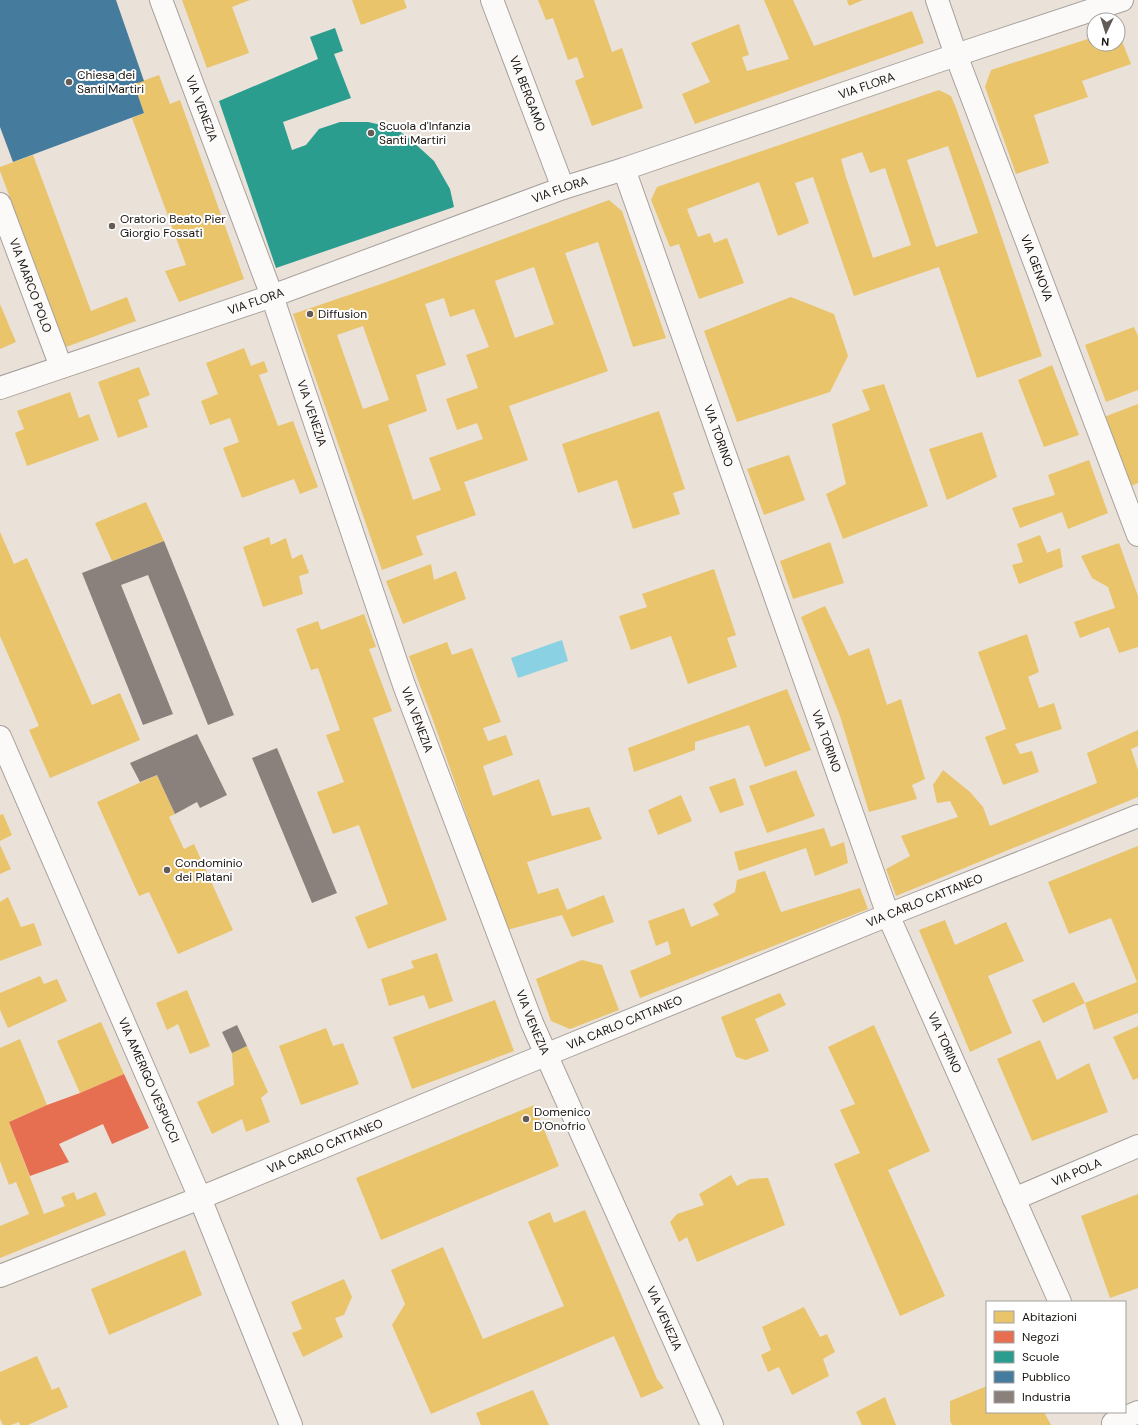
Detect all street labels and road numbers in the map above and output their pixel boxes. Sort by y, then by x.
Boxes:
street label: VIA BERGAMO [506,53,549,134]
street label: VIA FLORA [836,69,897,103]
street label: VIA VENEZIA [182,73,221,144]
street label: VIA FLORA [530,173,590,207]
street label: VIA GENOVA [1017,232,1057,304]
street label: VIA MARCO POLO [6,236,55,335]
street label: VIA FLORA [226,284,286,318]
street label: VIA VENEZIA [293,378,331,449]
street label: VIA TORINO [700,402,737,469]
street label: VIA VENEZIA [397,684,437,755]
street label: VIA TORINO [808,708,845,775]
street label: VIA CARLO CATTANEO [864,870,985,931]
street label: VIA VENEZIA [512,987,553,1058]
street label: VIA CARLO CATTANEO [564,992,685,1053]
street label: VIA TORINO [924,1010,965,1076]
street label: VIA AMERIGO VESPUCCI [115,1015,183,1145]
street label: VIA CARLO CATTANEO [265,1115,385,1177]
street label: VIA POLA [1049,1155,1104,1190]
street label: VIA VENEZIA [643,1284,686,1353]

